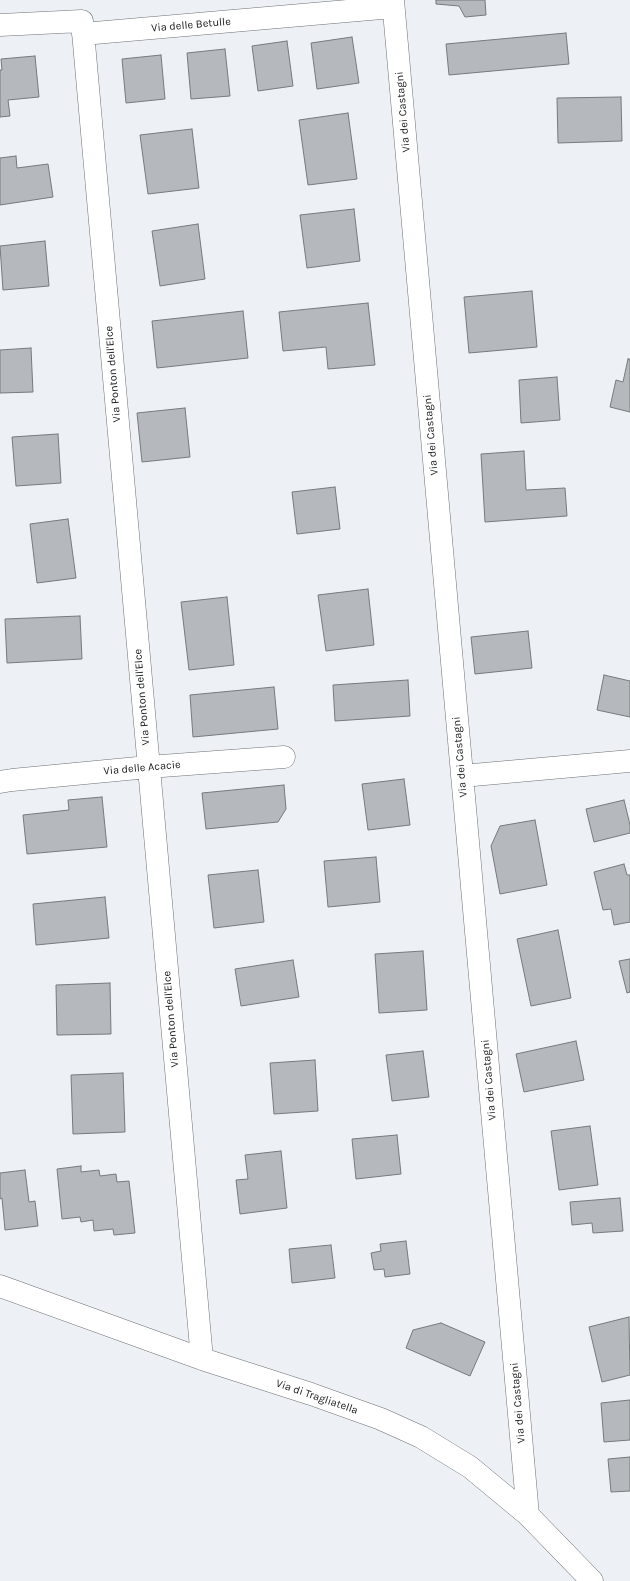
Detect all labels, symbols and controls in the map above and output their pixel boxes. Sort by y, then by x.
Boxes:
street label: Via delle Betulle [151,15,231,35]
street label: Via dei Castagni [393,71,413,153]
street label: Via Ponton dell'Elce [102,325,124,423]
street label: Via dei Castagni [421,394,441,476]
street label: Via Ponton dell'Elce [131,648,153,746]
street label: Via dei Castagni [450,716,470,798]
street label: Via delle Acacie [103,758,181,778]
street label: Via Ponton dell'Elce [160,970,182,1068]
street label: Via dei Castagni [479,1039,499,1121]
street label: Via dei Castagni [508,1362,528,1444]
street label: Via di Tragliatella [274,1377,360,1417]

